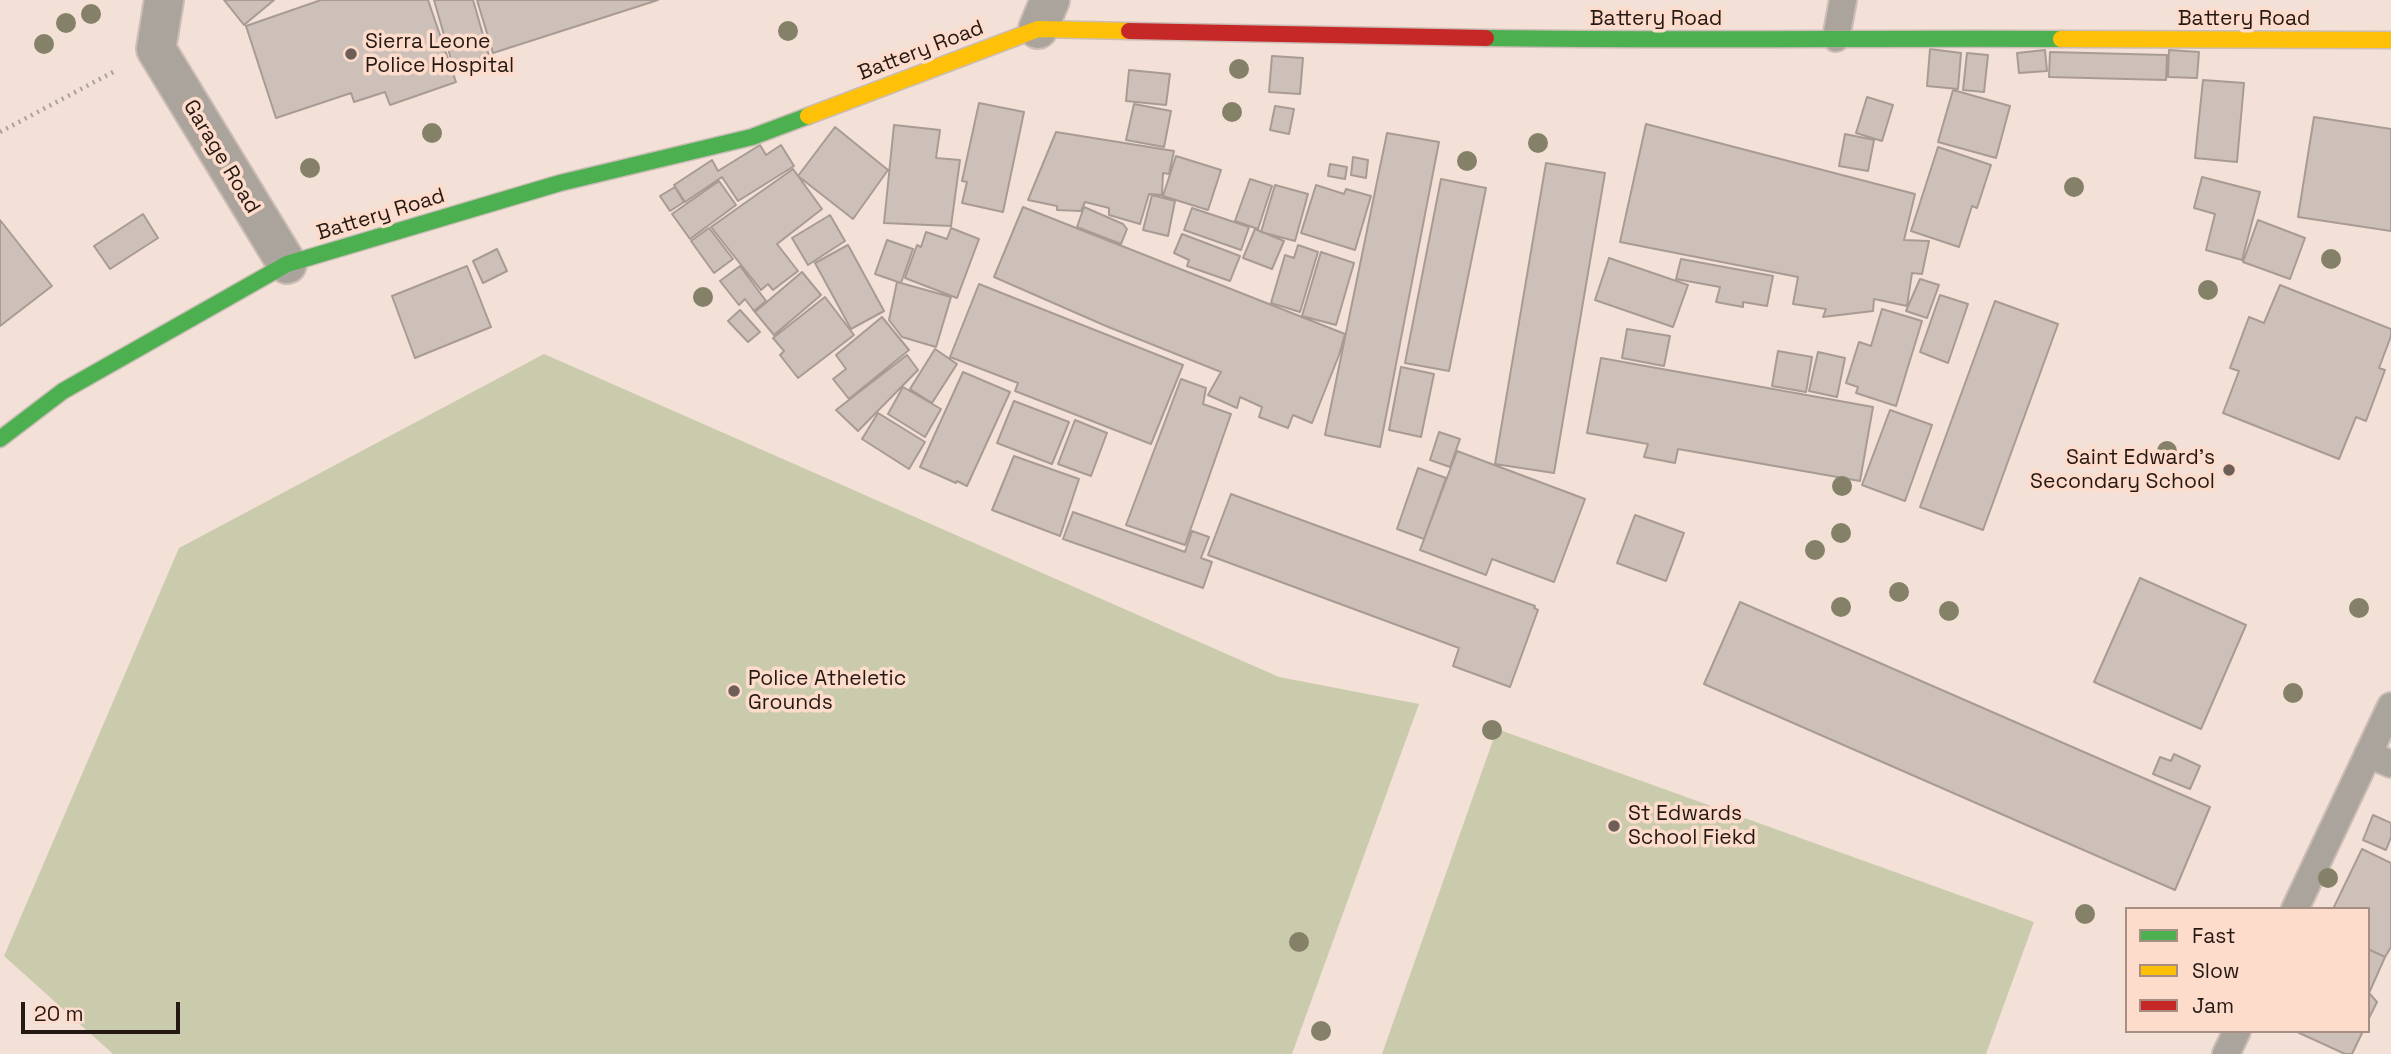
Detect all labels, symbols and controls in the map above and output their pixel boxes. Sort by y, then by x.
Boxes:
street label: Battery Road [1590,6,1722,32]
street label: Battery Road [2178,6,2310,32]
street label: Battery Road [855,15,987,87]
place label: Sierra Leone Police Hospital [365,29,514,79]
marker: Sierra Leone Police Hospital [343,46,359,62]
street label: Garage Road [177,96,265,218]
street label: Battery Road [314,184,448,246]
place label: Saint Edward's Secondary School [2030,445,2215,495]
marker: Saint Edward's Secondary School [2221,462,2237,478]
place label: Police Atheletic Grounds [748,666,906,716]
marker: Police Atheletic Grounds [726,683,742,699]
place label: St Edwards School Fiekd [1628,801,1756,851]
marker: St Edwards School Fiekd [1606,818,1622,834]
legend [2125,907,2370,1033]
text: Fast [2192,922,2236,949]
text: Slow [2192,957,2240,984]
scale bar [24,988,184,1032]
text: Jam [2192,992,2234,1019]
text: 20 m [34,1000,84,1027]

